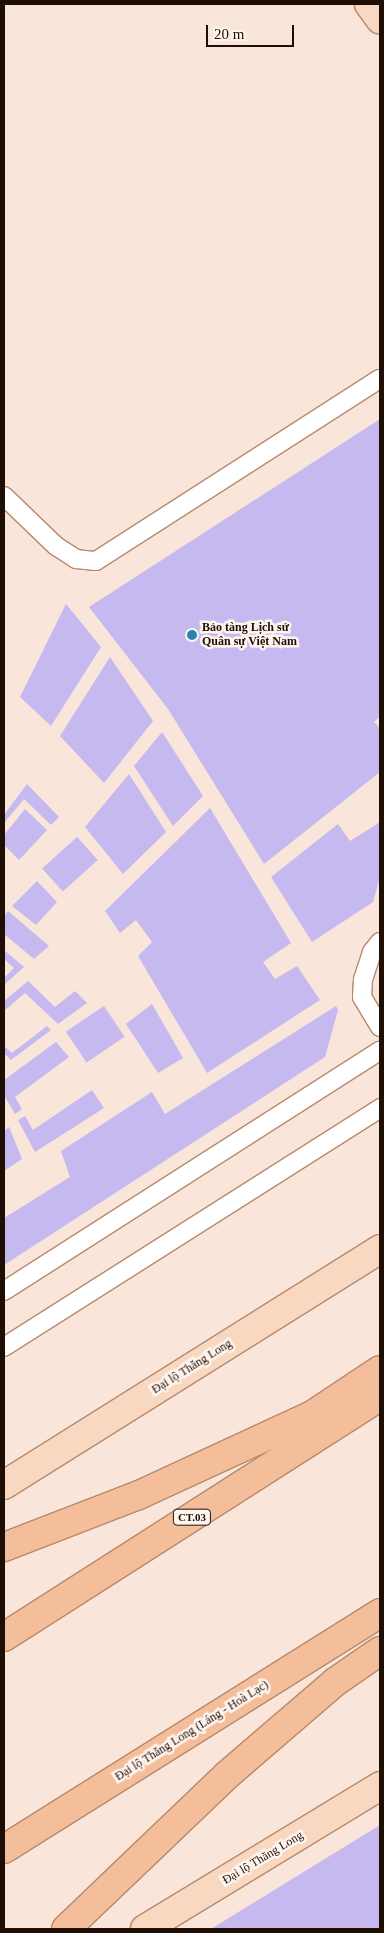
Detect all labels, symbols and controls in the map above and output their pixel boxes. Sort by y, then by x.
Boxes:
scale bar [209,15,296,47]
text: 20 m [214,26,244,42]
place label: Bảo tàng Lịch sử Quân sự Việt Nam [202,621,297,649]
marker: Bảo tàng Lịch sử Quân sự Việt Nam [186,629,198,641]
street label: Đại lộ Thăng Long [149,1337,235,1397]
road number: CT.03 [172,1508,212,1525]
street label: Đại lộ Thăng Long (Láng - Hoà Lạc) [113,1678,271,1784]
street label: Đại lộ Thăng Long [220,1828,306,1888]

